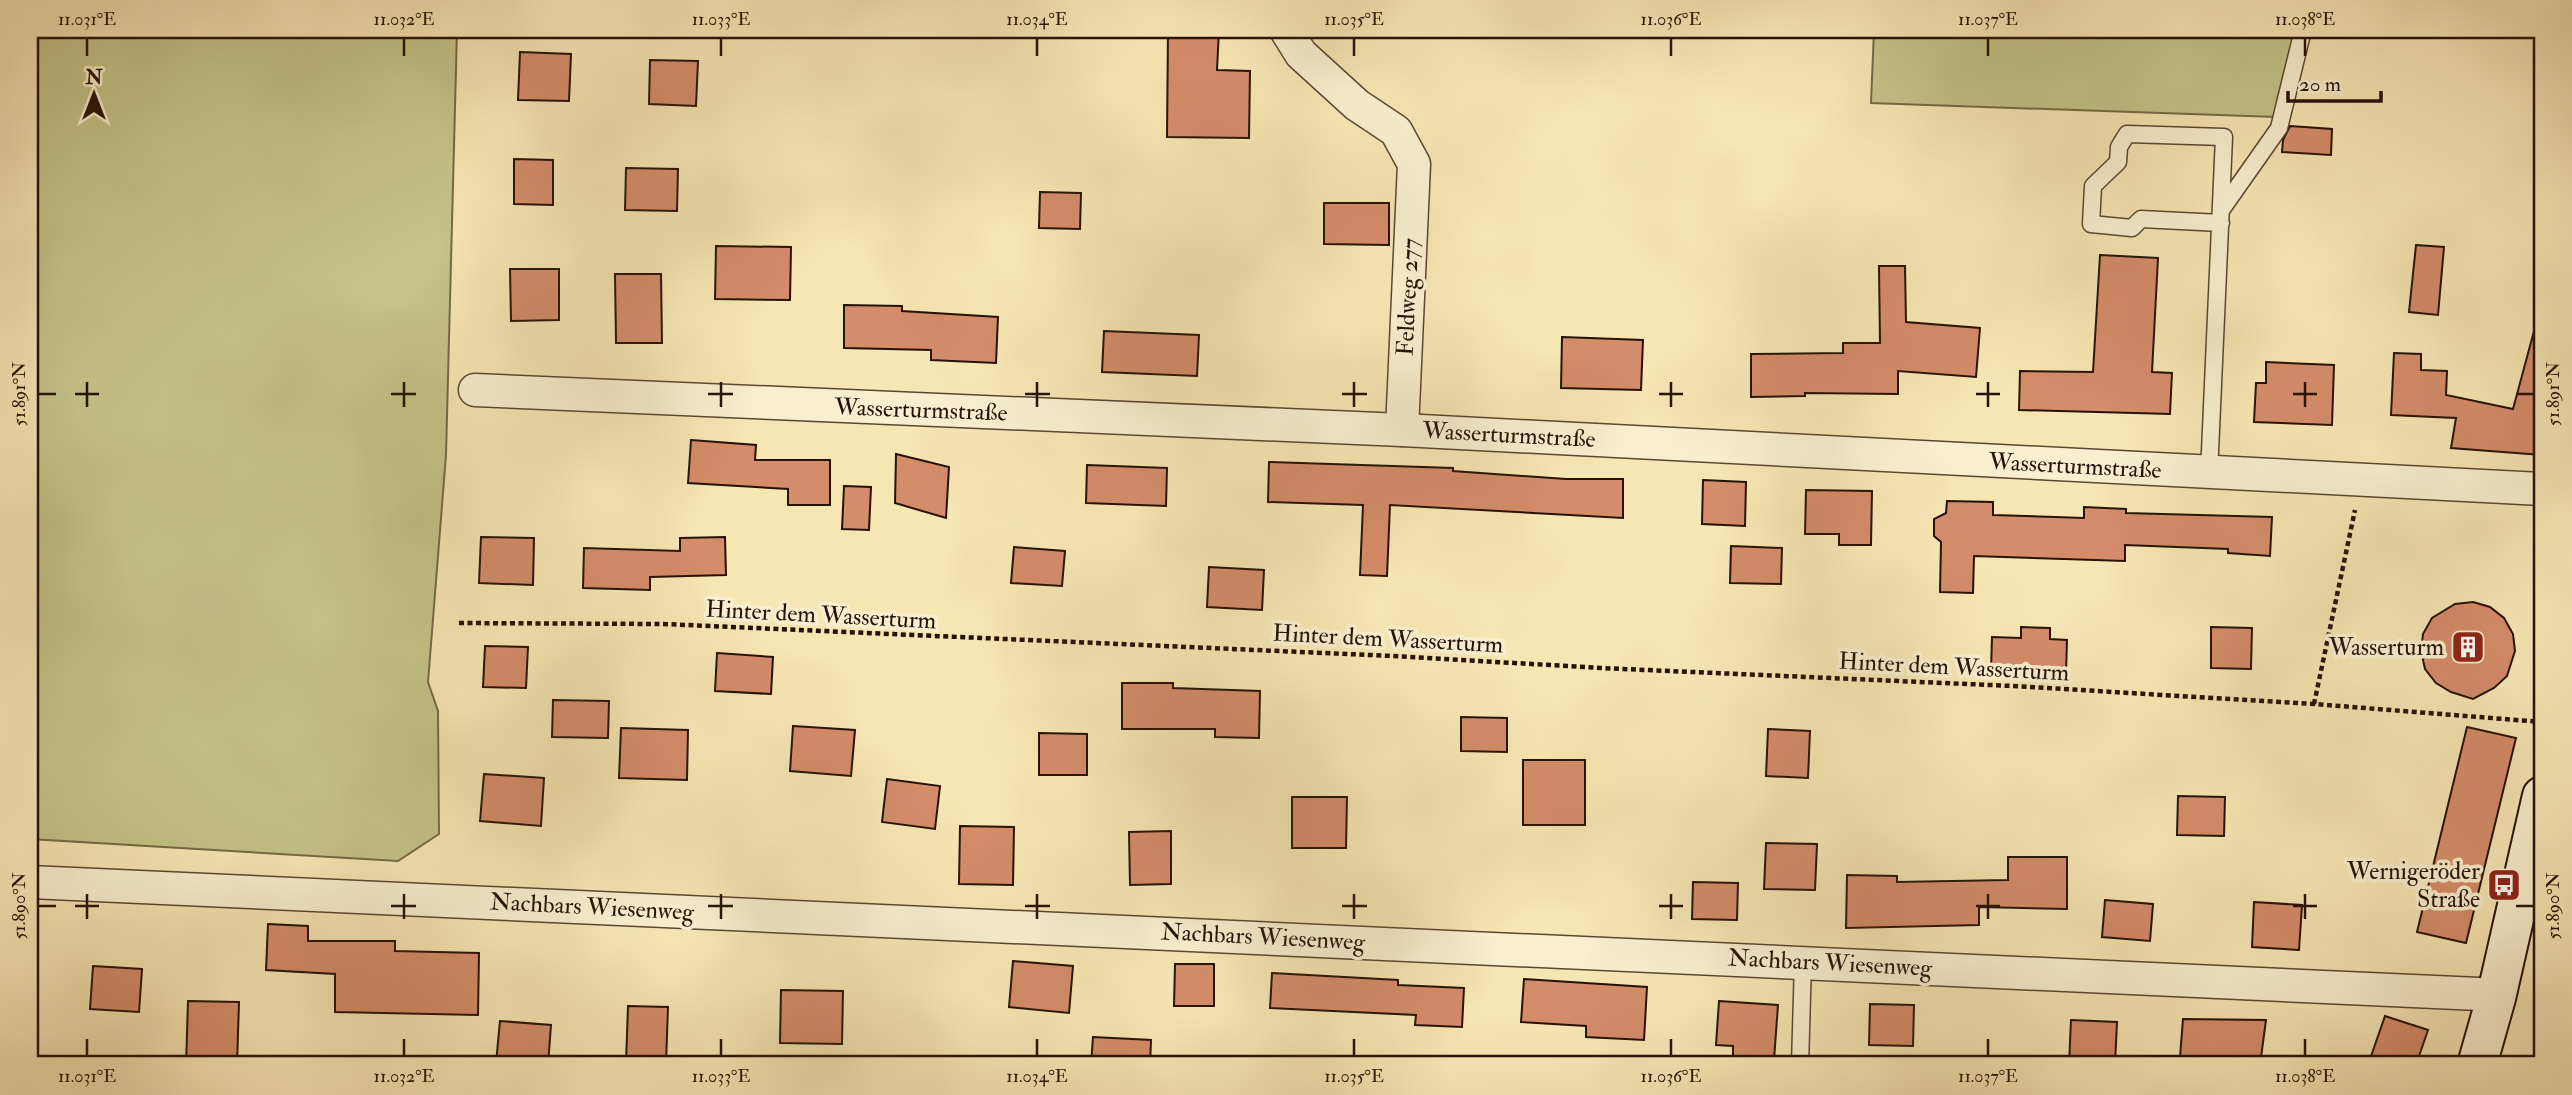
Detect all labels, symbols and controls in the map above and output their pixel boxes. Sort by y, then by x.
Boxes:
text: 11.031°E [58,8,116,31]
text: 11.032°E [374,8,434,31]
text: 11.033°E [692,8,750,31]
text: 11.034°E [1006,8,1068,31]
text: 11.035°E [1324,8,1384,31]
text: 11.036°E [1641,8,1701,31]
text: 11.037°E [1958,8,2018,31]
text: 11.038°E [2275,8,2335,31]
north arrow [60,60,130,130]
scale bar [2288,60,2381,104]
text: N [84,66,103,90]
text: 20 m [2299,71,2341,98]
street label: Feldweg 277 [1389,237,1427,357]
text: 51.891°N [8,362,31,426]
text: 51.891°N [2542,362,2565,426]
street label: Wasserturmstraße [833,391,1008,429]
street label: Wasserturmstraße [1421,415,1596,455]
street label: Wasserturmstraße [1987,446,2162,486]
street label: Hinter dem Wasserturm [705,593,938,637]
street label: Hinter dem Wasserturm [1272,617,1505,661]
building icon: Wasserturm [2449,628,2487,666]
place label: Wasserturm [2328,632,2444,663]
street label: Hinter dem Wasserturm [1838,645,2071,689]
place label: Wernigeröder Straße [2346,856,2480,915]
bus stop icon: Wernigeröder Straße [2485,866,2523,904]
text: 51.890°N [8,872,31,940]
text: 51.890°N [2542,872,2565,940]
street label: Nachbars Wiesenweg [489,886,696,928]
street label: Nachbars Wiesenweg [1160,916,1367,958]
street label: Nachbars Wiesenweg [1727,942,1934,984]
text: 11.031°E [58,1065,116,1088]
text: 11.032°E [374,1065,434,1088]
text: 11.033°E [692,1065,750,1088]
text: 11.034°E [1006,1065,1068,1088]
text: 11.035°E [1324,1065,1384,1088]
text: 11.036°E [1641,1065,1701,1088]
text: 11.037°E [1958,1065,2018,1088]
text: 11.038°E [2275,1065,2335,1088]

